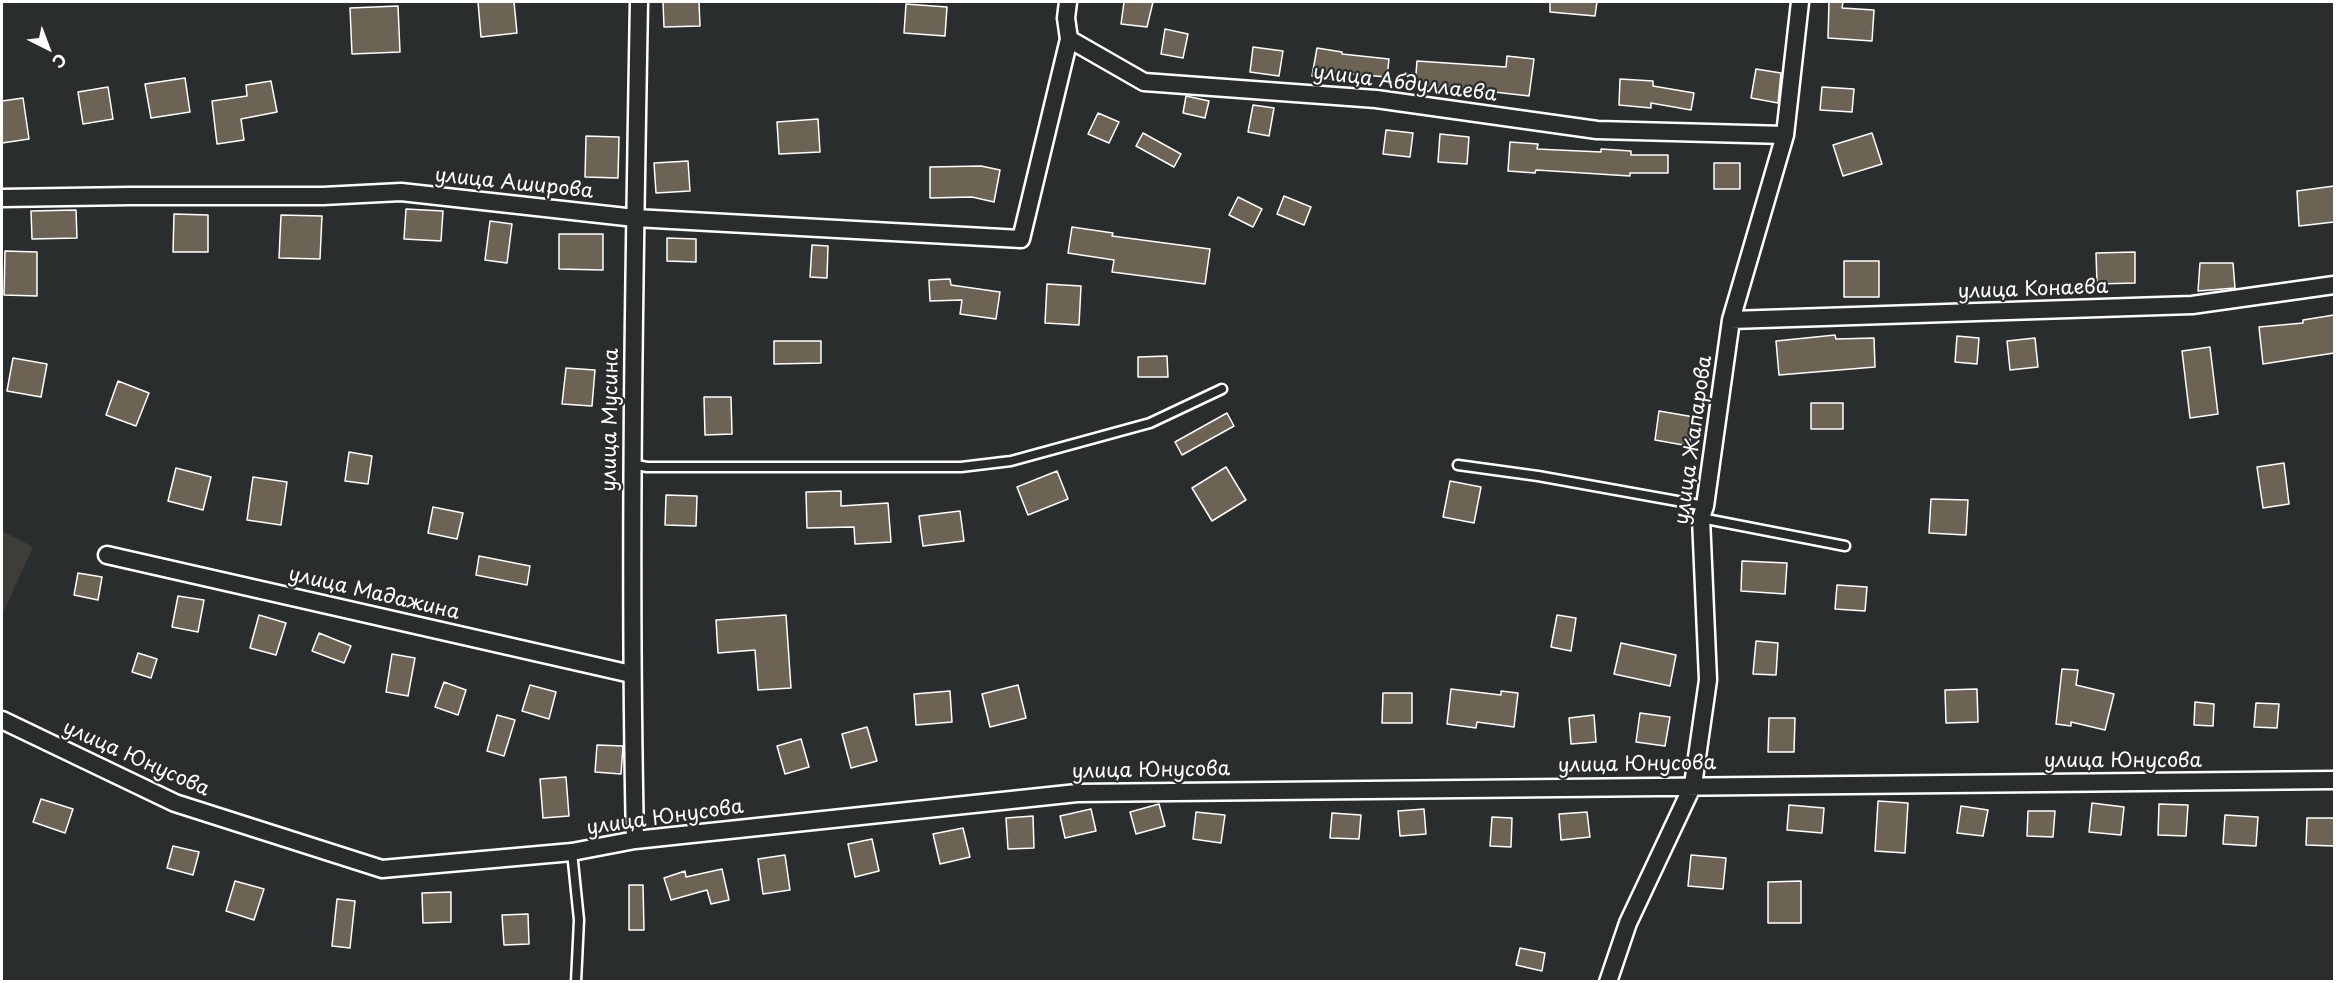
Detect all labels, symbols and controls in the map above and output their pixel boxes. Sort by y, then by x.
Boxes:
north arrow [18,18,78,78]
text: С [48,48,73,74]
street label: улица Абдуллаева [1312,61,1498,107]
street label: улица Аширова [433,164,595,204]
street label: улица Конаева [1957,275,2109,305]
street label: улица Мусина [598,348,624,492]
street label: улица Жапарова [1670,354,1718,526]
street label: улица Мадажина [286,563,462,625]
street label: улица Юнусова [59,716,213,802]
street label: улица Юнусова [2044,749,2202,773]
street label: улица Юнусова [1558,752,1716,778]
street label: улица Юнусова [1072,758,1230,784]
street label: улица Юнусова [585,795,745,841]

